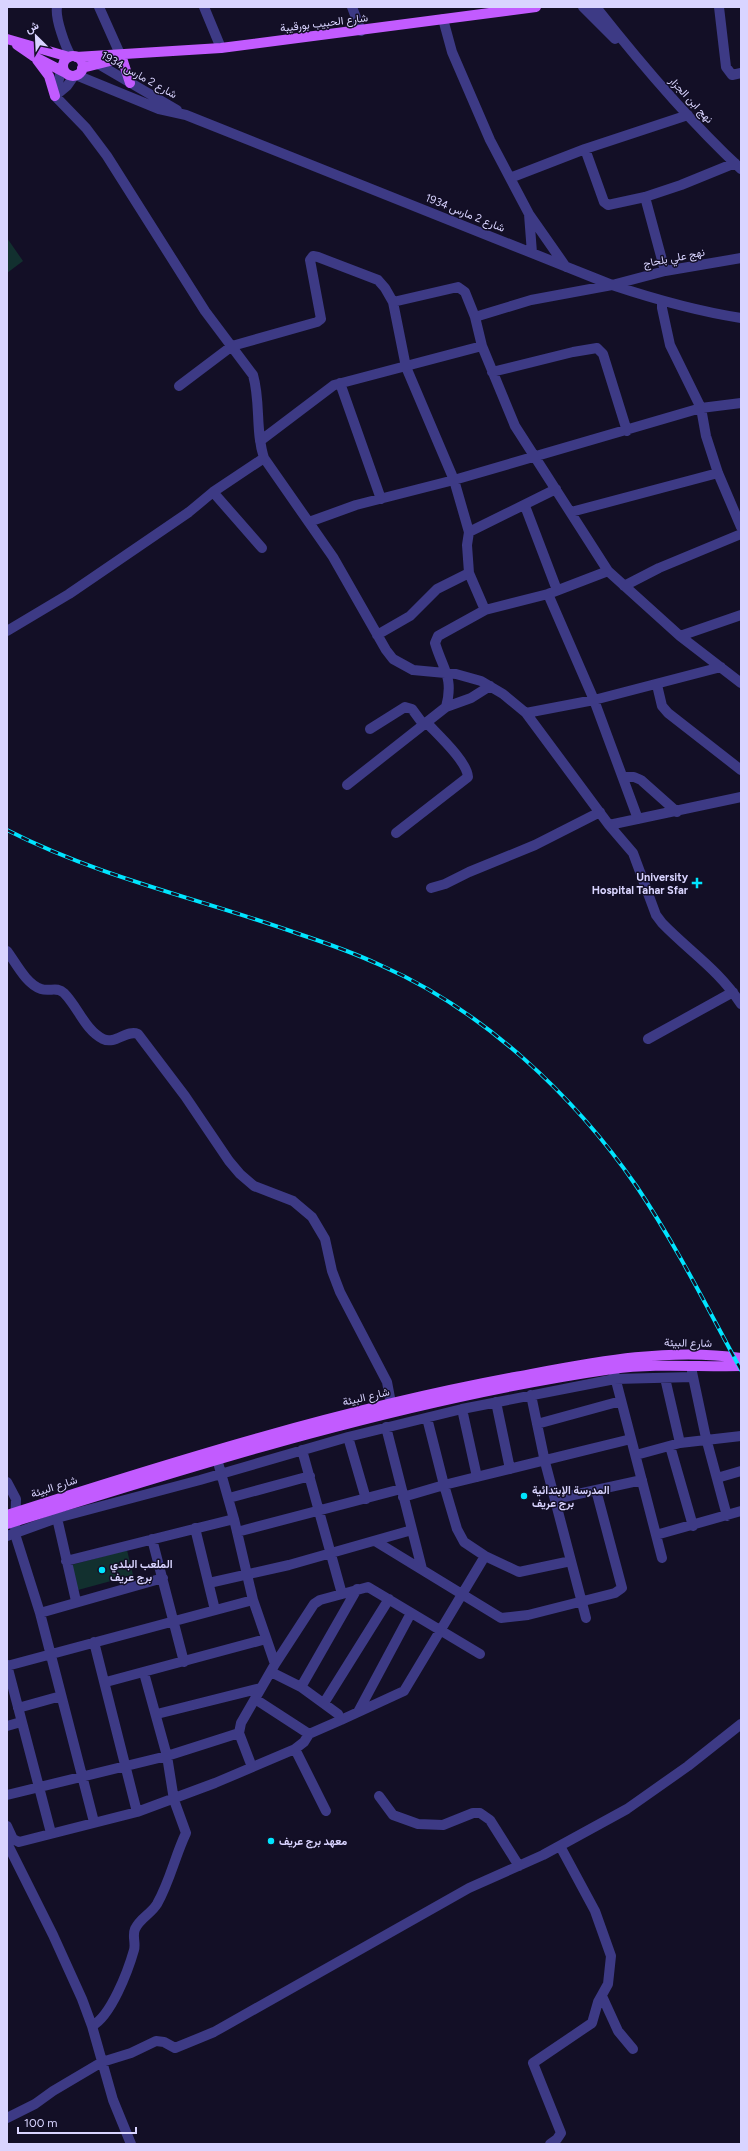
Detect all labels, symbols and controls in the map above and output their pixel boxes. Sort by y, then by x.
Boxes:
street label: شارع الحبيب بورقيبة [279,11,369,36]
north arrow [16,16,56,56]
text: ش [23,19,41,36]
street label: شارع 2 مارس 1934 [98,49,179,102]
street label: نهج ابن الجزار [665,73,716,126]
street label: شارع 2 مارس 1934 [423,191,507,236]
street label: نهج علي بلحاج [642,246,706,273]
place label: University Hospital Tahar Sfar [592,871,689,897]
marker: University Hospital Tahar Sfar [691,877,703,889]
street label: شارع البيئة [664,1336,712,1351]
street label: شارع البيئة [341,1385,391,1410]
street label: شارع البيئة [29,1473,79,1502]
place label: المدرسة الإبتدائية برج عريف [532,1484,610,1511]
marker: المدرسة الإبتدائية برج عريف [519,1491,529,1501]
place label: الملعب البلدي برج عريف [110,1558,173,1585]
marker: الملعب البلدي برج عريف [97,1565,107,1575]
place label: معهد برج عريف [279,1835,347,1849]
marker: معهد برج عريف [266,1836,276,1846]
scale bar [18,2109,136,2135]
text: 100 m [24,2116,58,2130]

